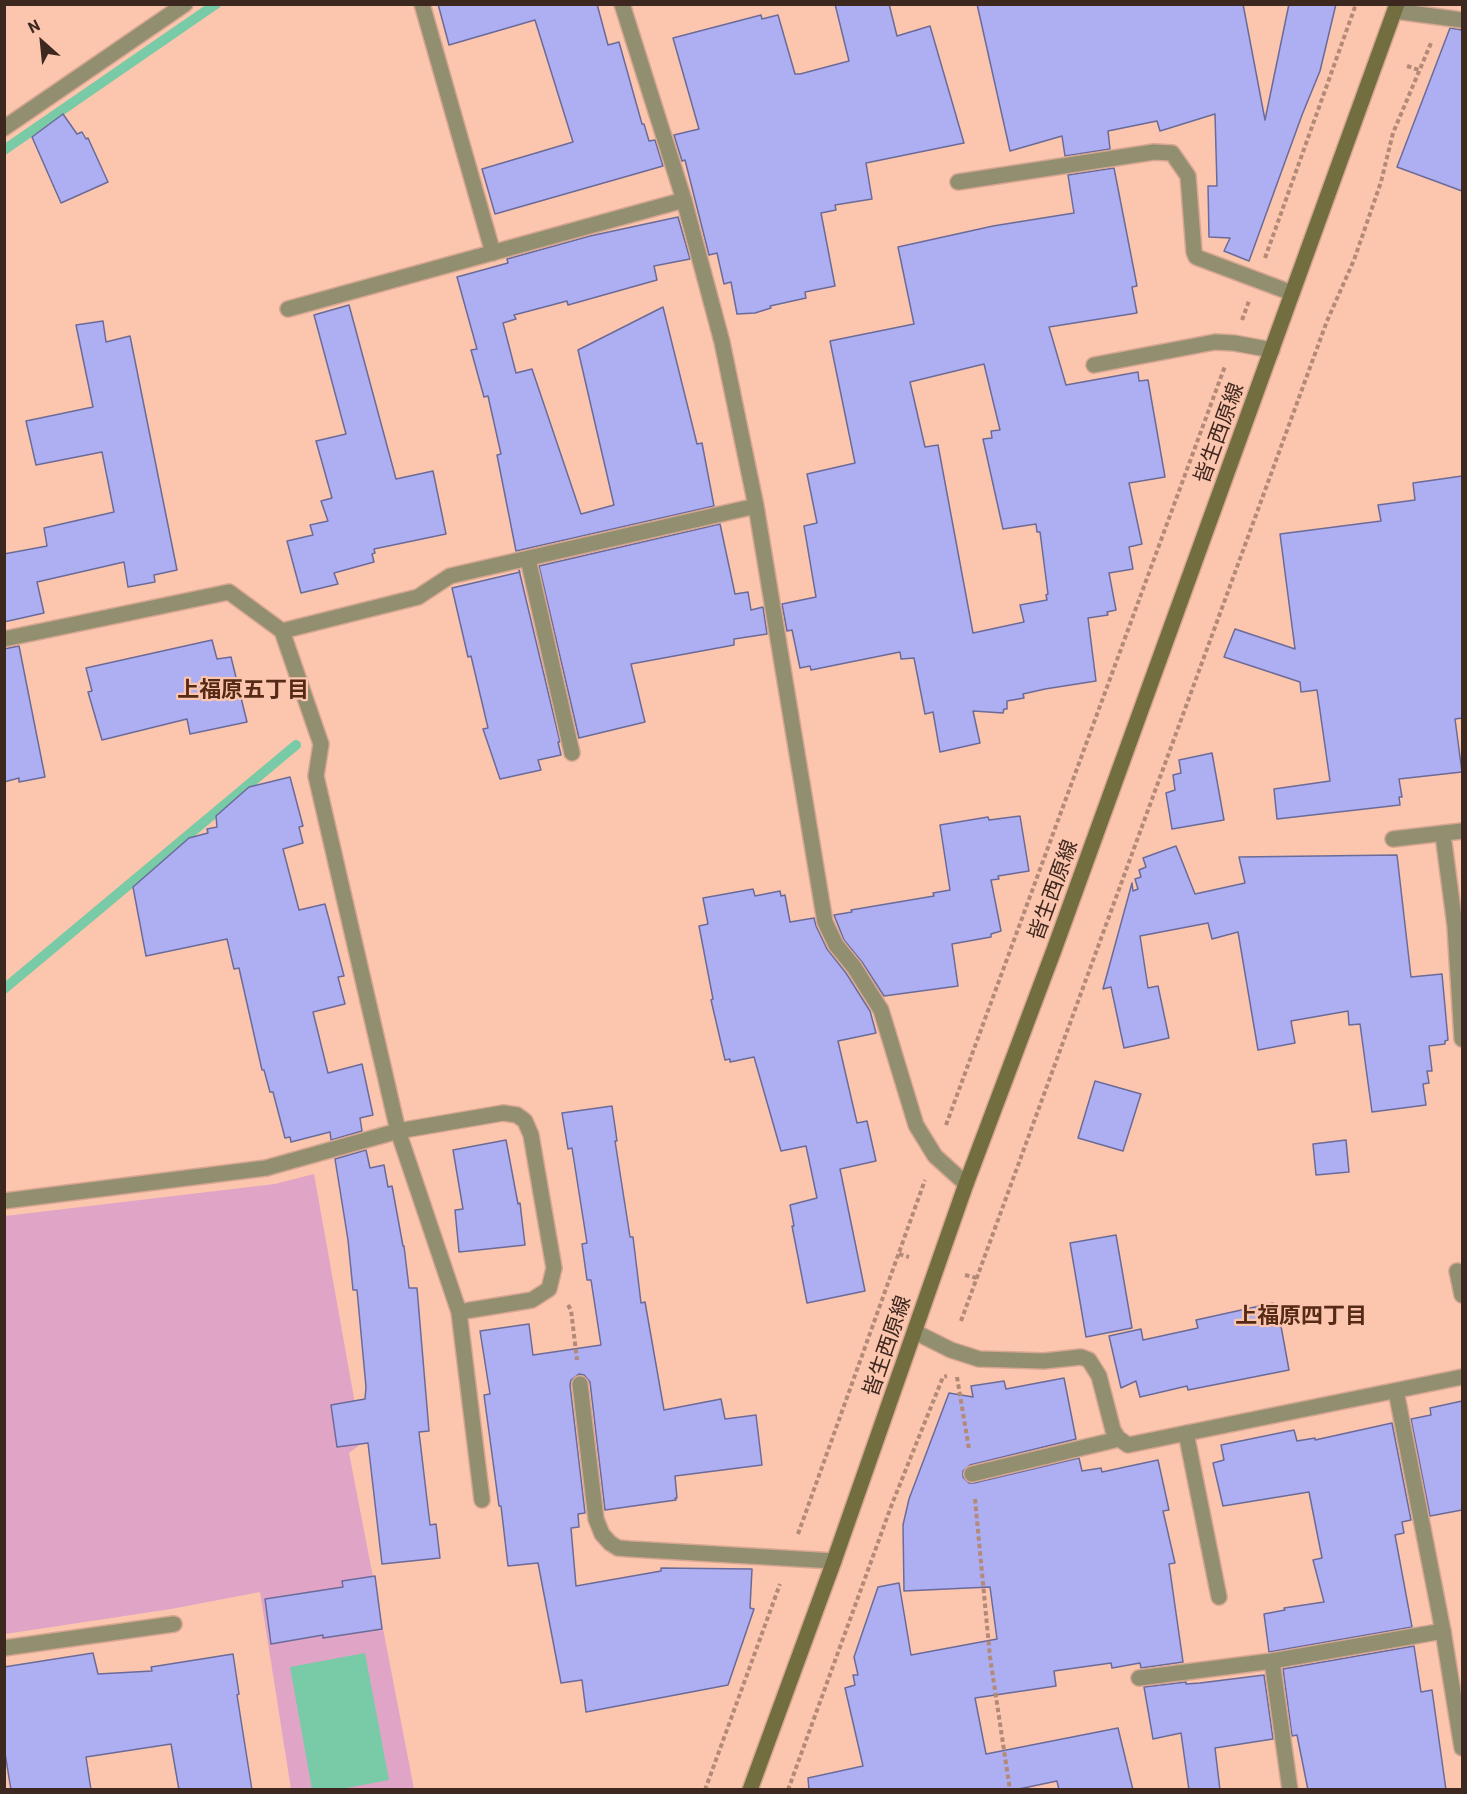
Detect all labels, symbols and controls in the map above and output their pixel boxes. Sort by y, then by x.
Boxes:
north arrow [12,12,72,72]
text: N [25,15,43,36]
street label: 皆生西原線 [1189,379,1249,487]
district label: 上福原五丁目 [177,677,309,703]
street label: 皆生西原線 [1023,836,1083,944]
street label: 皆生西原線 [858,1292,916,1400]
district label: 上福原四丁目 [1235,1303,1367,1329]

